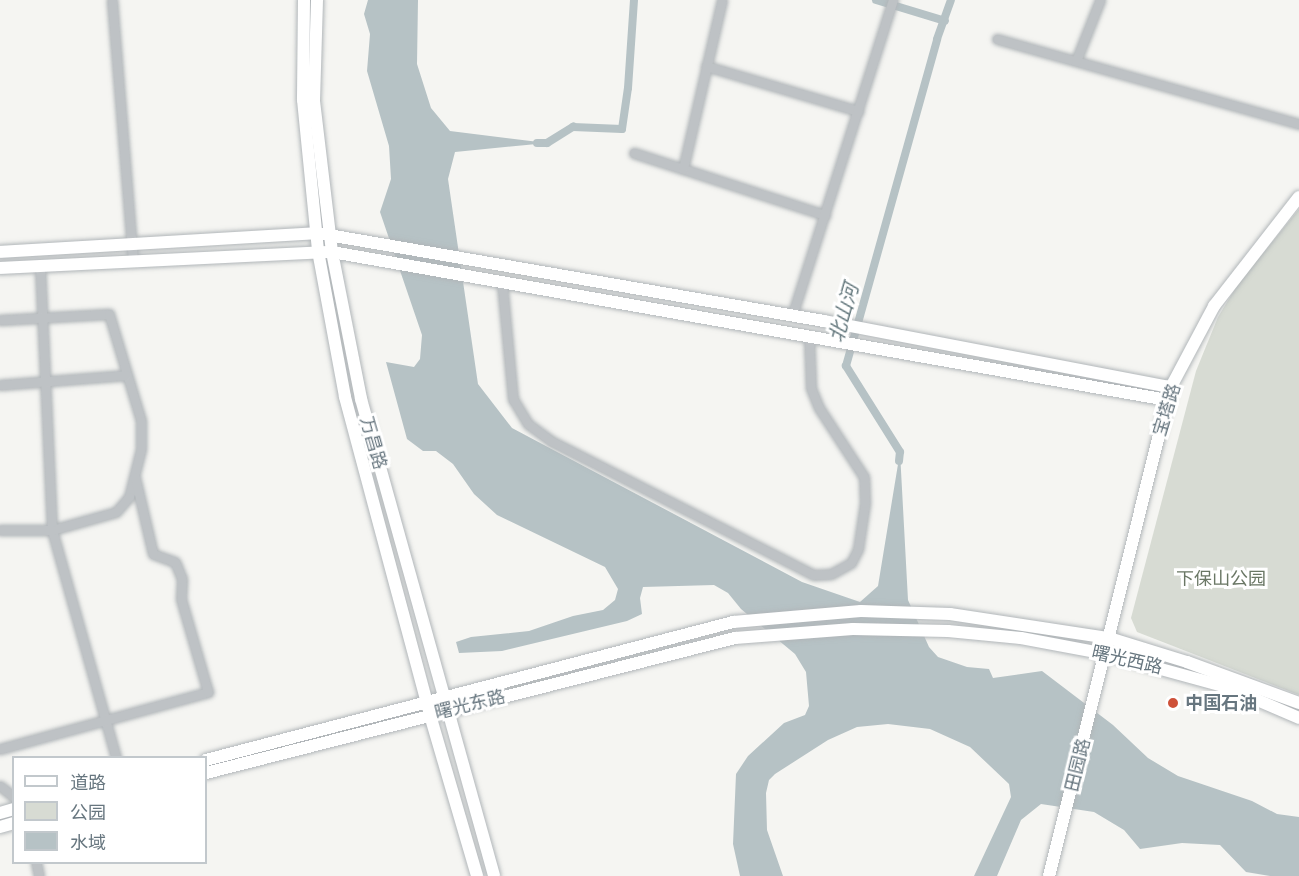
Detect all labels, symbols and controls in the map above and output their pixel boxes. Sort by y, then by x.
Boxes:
water label: 北山河 [824,281,864,345]
street label: 宝塔路 [1149,381,1185,439]
street label: 万昌路 [355,414,391,472]
park label: 下保山公园 [1176,568,1266,590]
street label: 曙光西路 [1089,641,1165,679]
street label: 曙光东路 [432,686,508,724]
place label: 中国石油 [1185,692,1257,714]
marker: 中国石油 [1166,696,1180,710]
street label: 田园路 [1061,736,1095,794]
legend [12,756,207,864]
text: 道路 [70,771,106,794]
text: 公园 [70,801,106,824]
text: 水域 [70,831,106,854]

